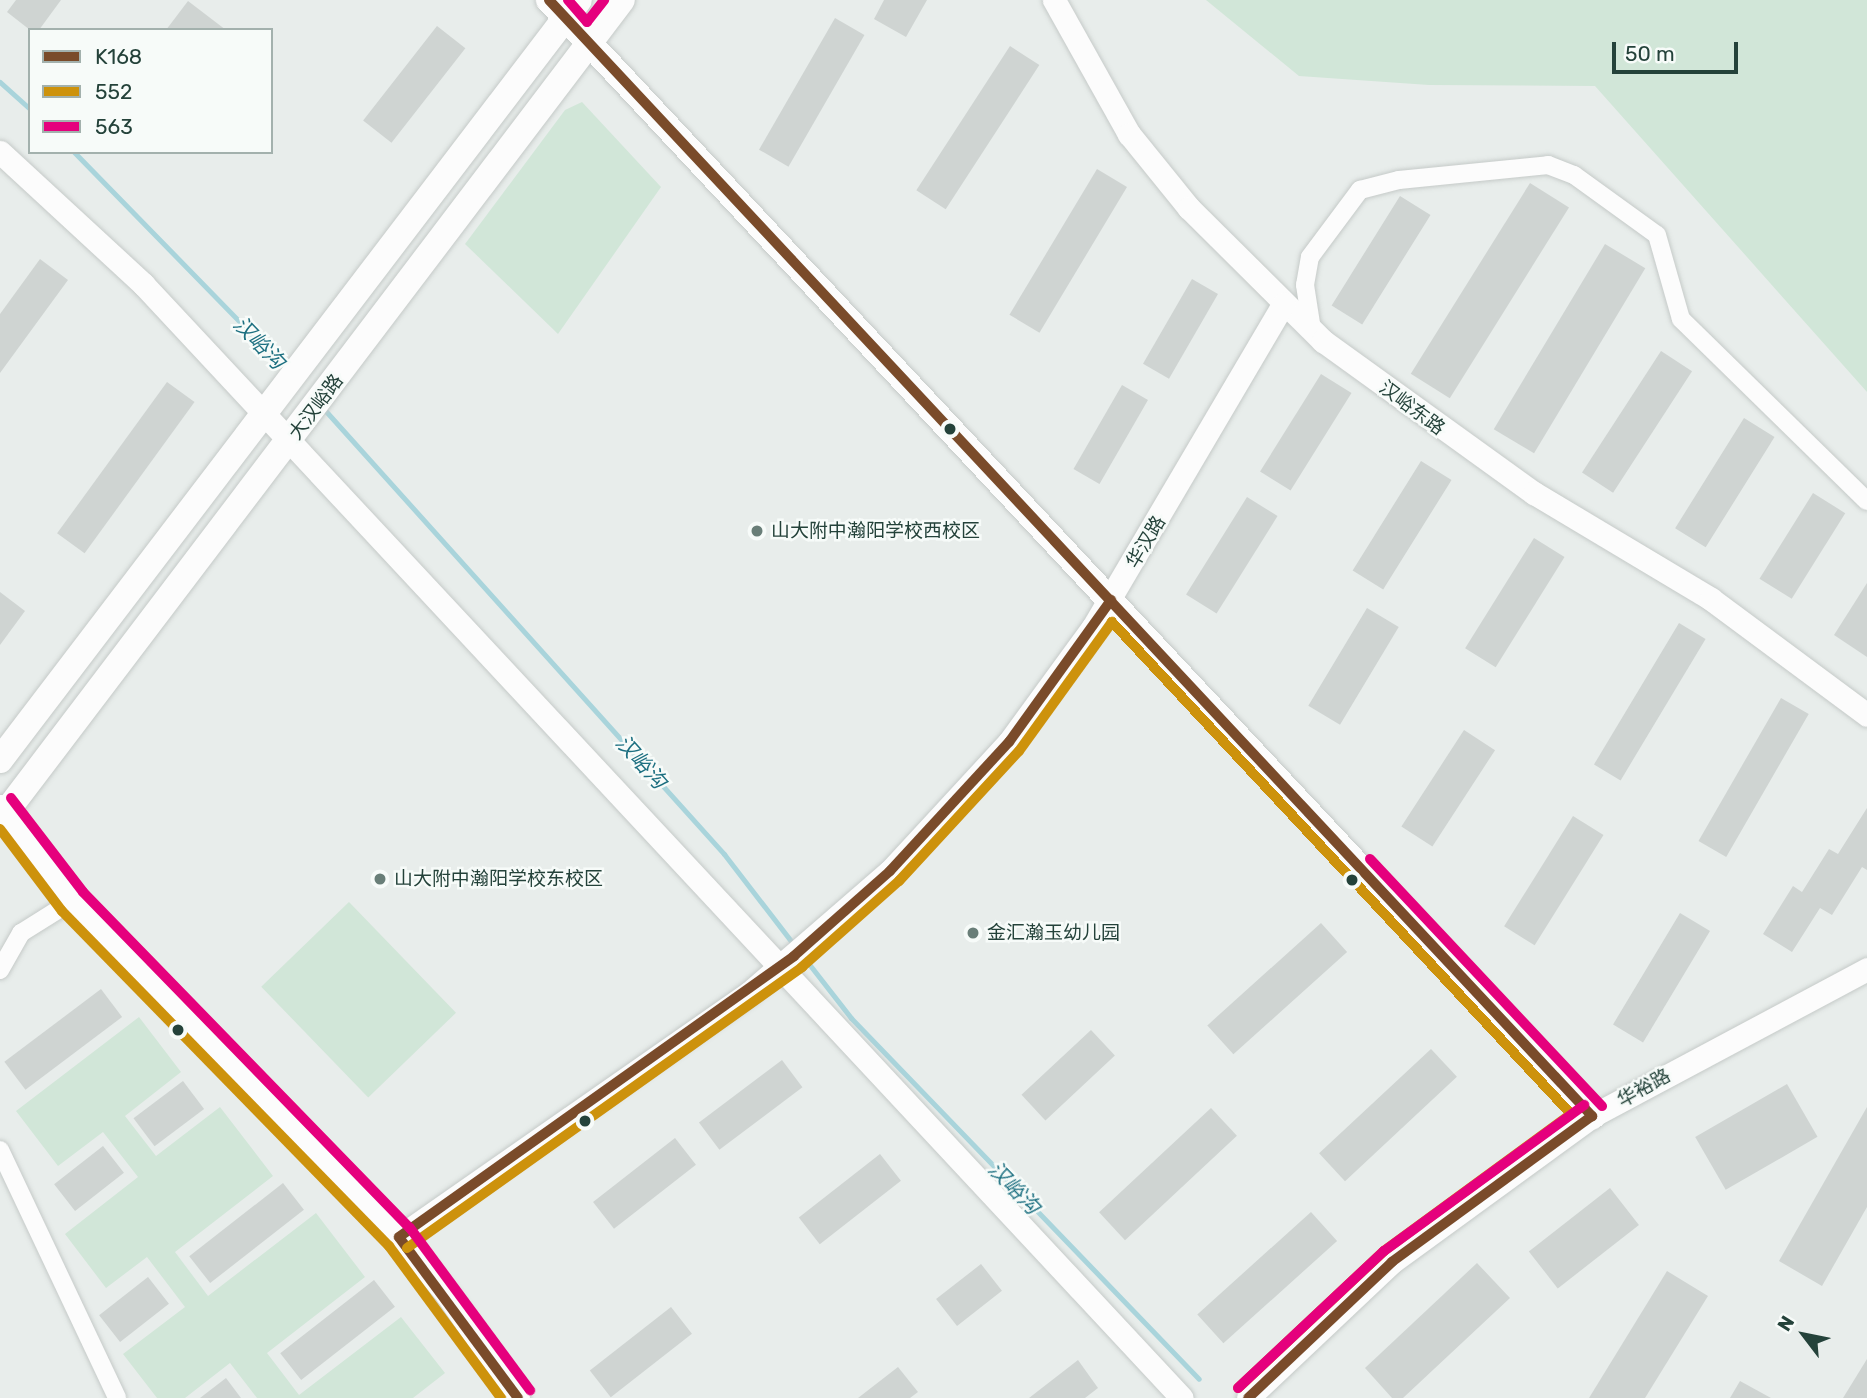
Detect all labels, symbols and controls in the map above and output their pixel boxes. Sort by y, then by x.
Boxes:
legend [28,28,273,154]
scale bar [1615,28,1741,72]
text: 50 m [1625,41,1675,66]
text: K168 [95,44,142,69]
text: 552 [95,79,132,104]
text: 563 [95,114,133,139]
water label: 汉峪沟 [228,312,290,374]
street label: 大汉峪路 [284,370,348,444]
street label: 汉峪东路 [1375,376,1449,440]
unlabelled marker [943,422,957,436]
street label: 华汉路 [1122,512,1170,572]
place label: 山大附中瀚阳学校西校区 [771,520,980,542]
marker: 山大附中瀚阳学校西校区 [749,523,765,539]
water label: 汉峪沟 [611,730,671,794]
place label: 山大附中瀚阳学校东校区 [394,868,603,890]
marker: 山大附中瀚阳学校东校区 [372,871,388,887]
unlabelled marker [1345,873,1359,887]
place label: 金汇瀚玉幼儿园 [987,922,1120,944]
marker: 金汇瀚玉幼儿园 [965,925,981,941]
unlabelled marker [171,1023,185,1037]
street label: 华裕路 [1614,1064,1674,1112]
unlabelled marker [578,1114,592,1128]
water label: 汉峪沟 [983,1157,1045,1219]
north arrow [1769,1300,1839,1370]
text: N [1772,1312,1799,1336]

